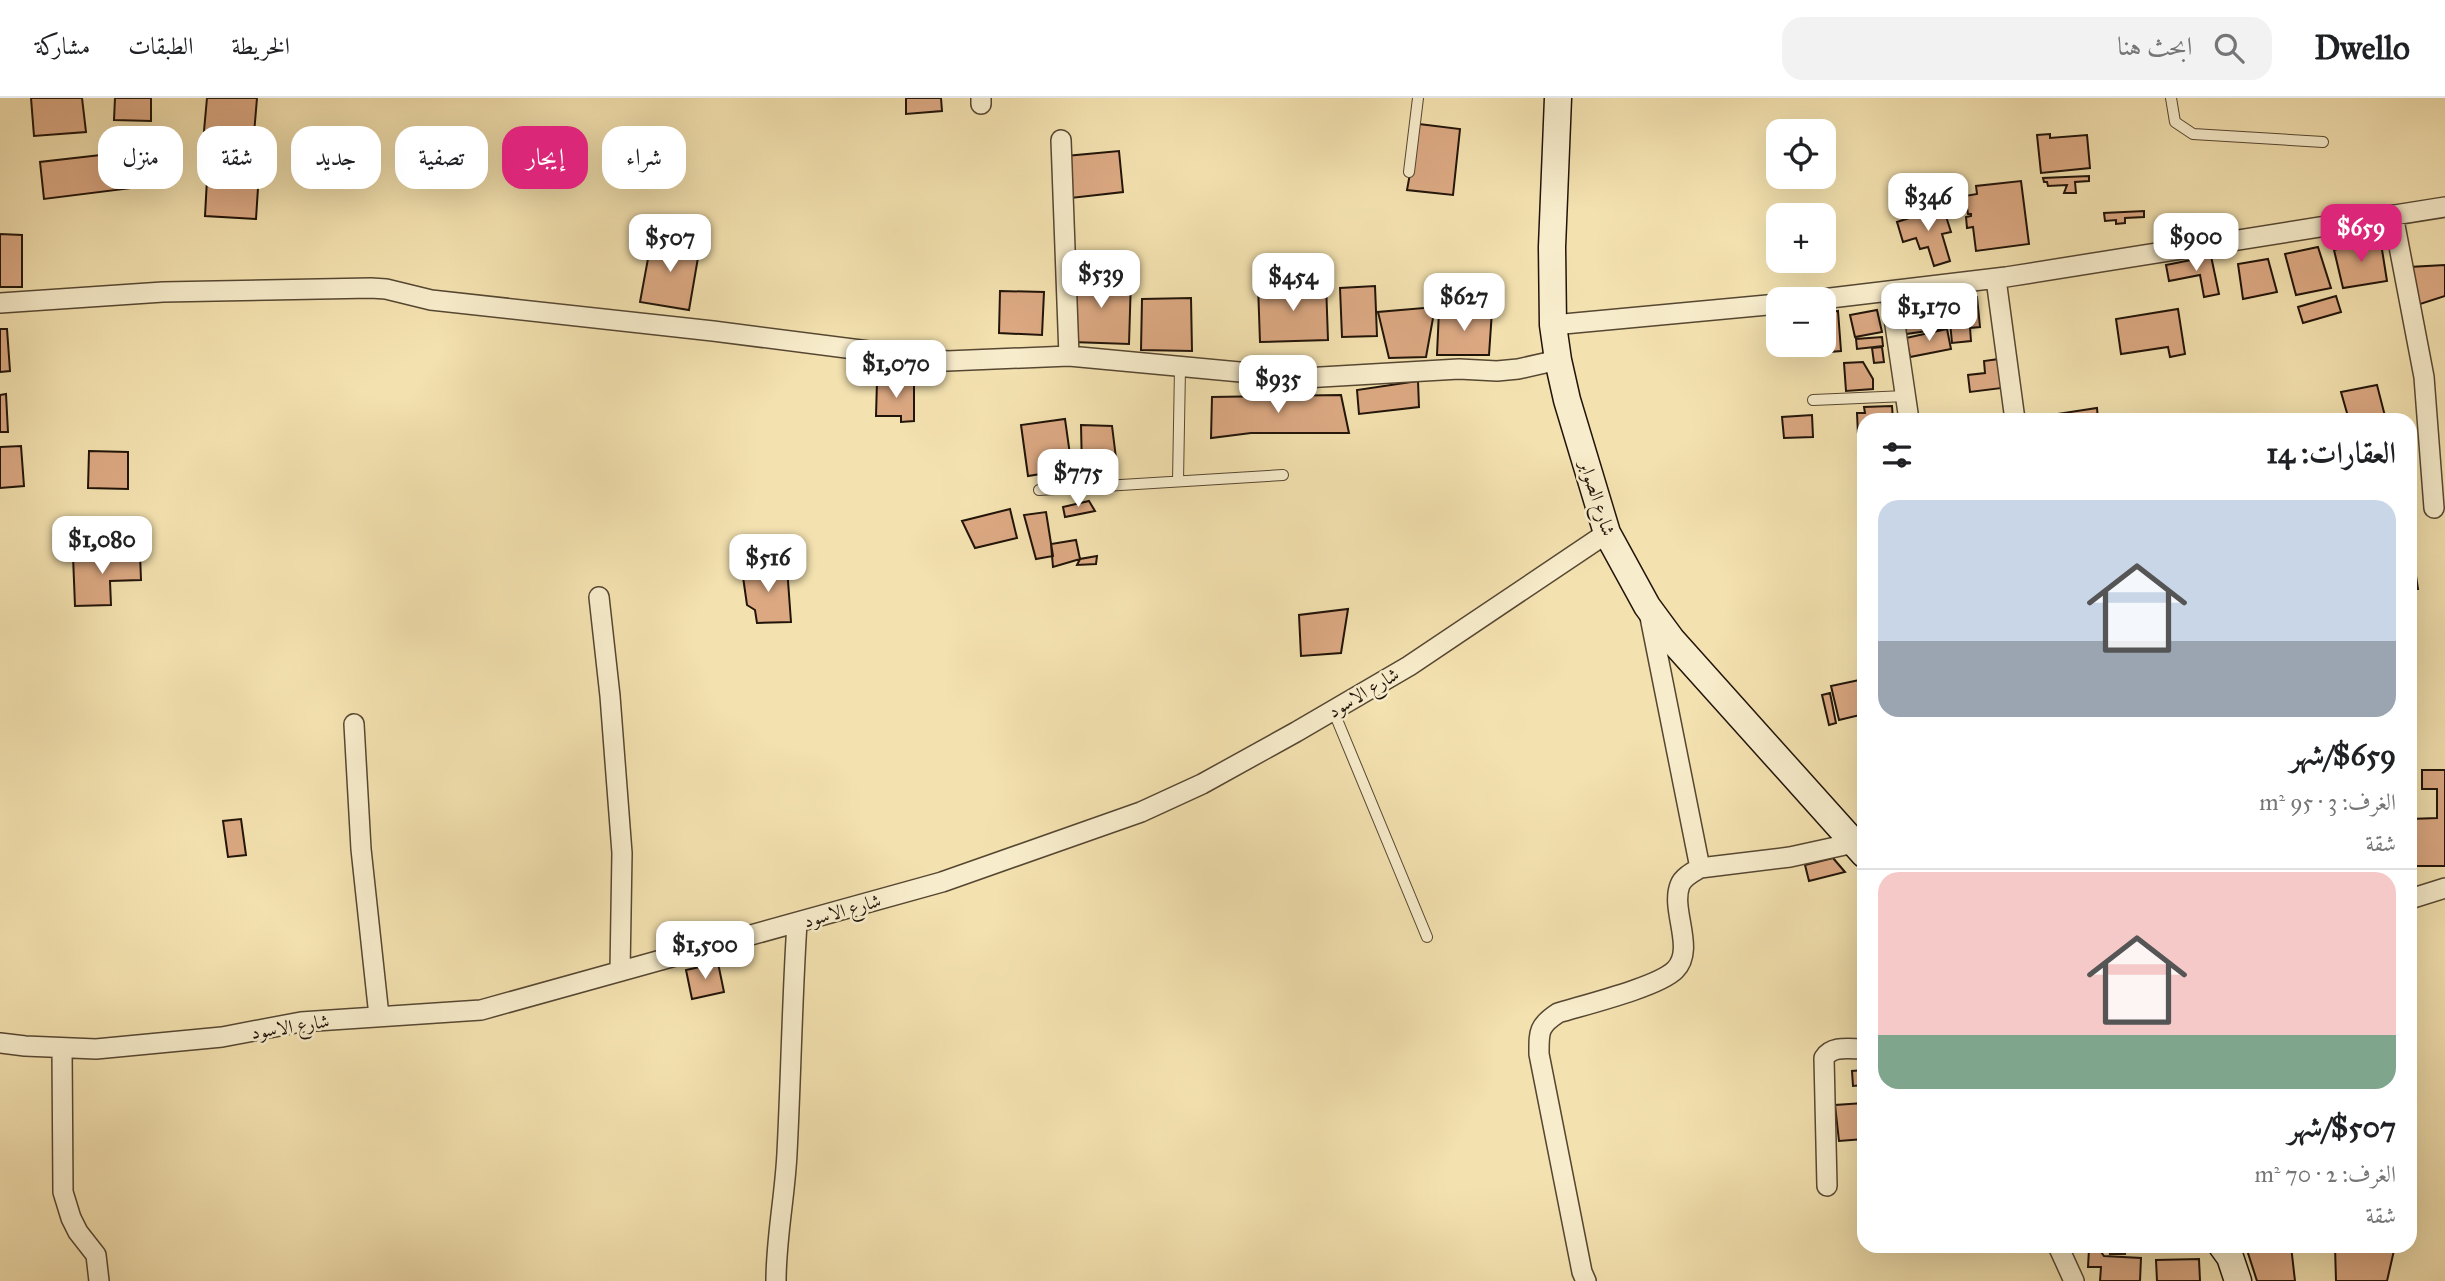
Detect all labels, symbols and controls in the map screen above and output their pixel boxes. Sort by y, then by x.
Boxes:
search box [1782,17,2272,80]
text: Dwello [2314,28,2410,68]
icon: search [2210,29,2248,67]
text: ابحث هنا [2117,30,2192,62]
text: مشاركة [35,31,90,61]
text: الطبقات [128,31,194,61]
text: الخريطة [232,31,290,61]
map controls [1766,119,1836,357]
button: locate [1766,119,1836,189]
chip: منزل [98,126,183,189]
chip: شقة [197,126,277,189]
chip: جديد [291,126,381,189]
chip: تصفية [395,126,488,189]
chip: إيجار [502,126,588,189]
chip: شراء [602,126,686,189]
pin: $346 [1887,174,1969,233]
text: $346 [1904,182,1952,210]
button: + [1766,203,1836,273]
pin: $659 [2320,204,2402,264]
text: $659 [2337,213,2385,241]
pin: $507 [629,214,711,274]
pin: $900 [2155,214,2237,273]
text: $900 [2170,222,2222,250]
text: $507 [645,223,695,251]
pin: $539 [1060,250,1142,310]
pin: $454 [1252,254,1334,313]
text: $539 [1078,259,1124,287]
text: $454 [1268,262,1318,290]
pin: $627 [1423,274,1505,333]
text: $627 [1440,282,1488,310]
pin: $1,170 [1872,284,1986,343]
button: − [1766,287,1836,357]
text: $1,170 [1897,292,1961,320]
pin: $1,070 [839,341,953,400]
text: $1,070 [862,349,930,377]
pin: $935 [1237,356,1319,415]
text: $935 [1255,364,1301,392]
text: العقارات: 14 [2266,435,2396,471]
icon: filters [1878,436,1916,474]
pin: $775 [1037,450,1119,509]
street label: شارع الصوابر [1570,456,1621,540]
text: $775 [1053,458,1103,486]
pin: $1,080 [45,517,159,576]
text: $1,080 [68,525,136,553]
pin: $516 [727,534,809,594]
text: $516 [745,543,791,571]
icon: home [2074,545,2200,671]
street label: شارع الاسود [1323,662,1405,726]
text: $659/شهر [2290,737,2396,773]
text: الغرف: 3 · 95 m² [2259,788,2396,816]
text: شقة [2366,829,2396,857]
street label: شارع الاسود [801,888,885,936]
icon: home [2074,917,2200,1043]
pin: $1,500 [648,922,762,981]
text: $1,500 [672,930,738,958]
street label: شارع الاسود [249,1009,332,1048]
text: $507/شهر [2288,1109,2396,1145]
text: الغرف: 2 · 70 m² [2254,1160,2396,1188]
text: شقة [2366,1201,2396,1229]

